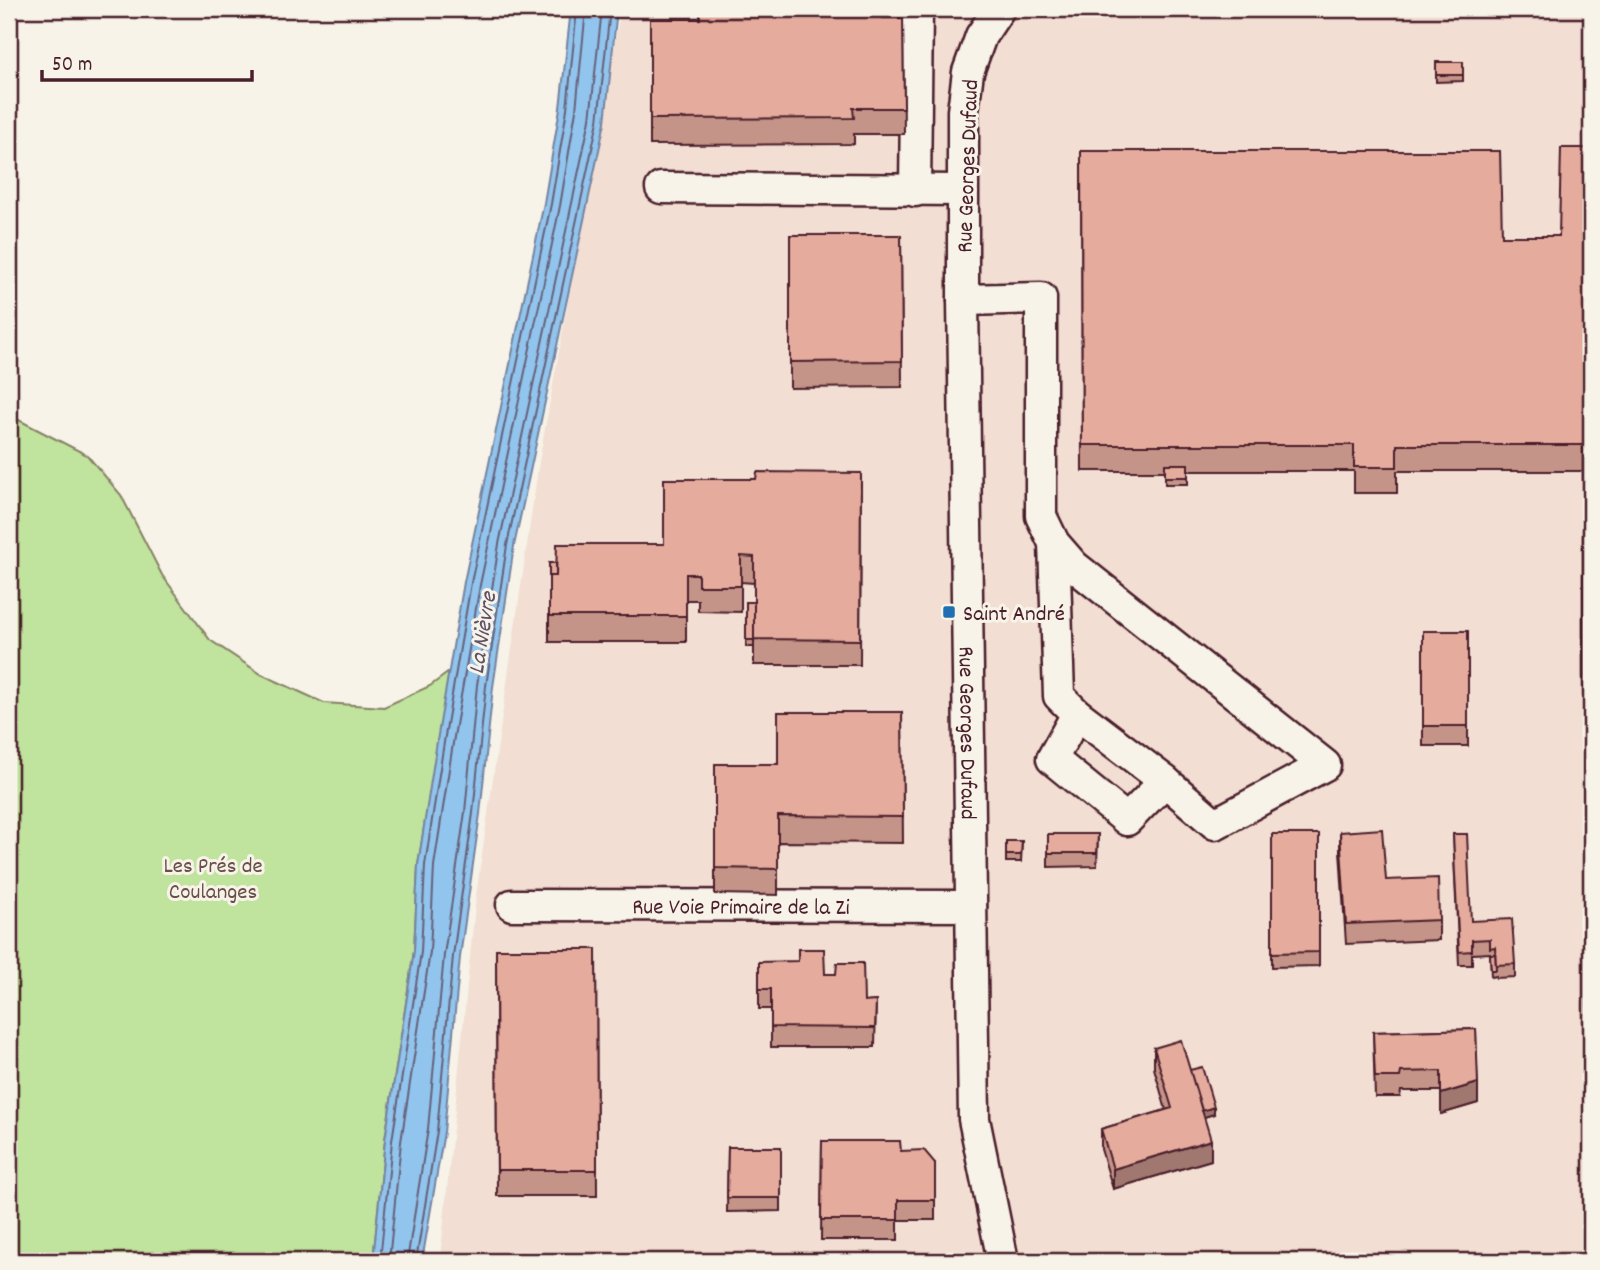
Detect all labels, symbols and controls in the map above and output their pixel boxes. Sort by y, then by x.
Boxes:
scale bar [42,38,252,82]
text: 50 m [52,51,92,81]
street label: Rue Georges Dufaud [950,79,989,253]
water label: La Nièvre [461,589,507,677]
place label: Saint André [963,599,1065,632]
marker: Saint André [941,604,957,620]
street label: Rue Georges Dufaud [948,646,983,820]
park label: Les Prés de Coulanges [163,851,263,910]
street label: Rue Voie Primaire de la Zi [632,892,850,926]

